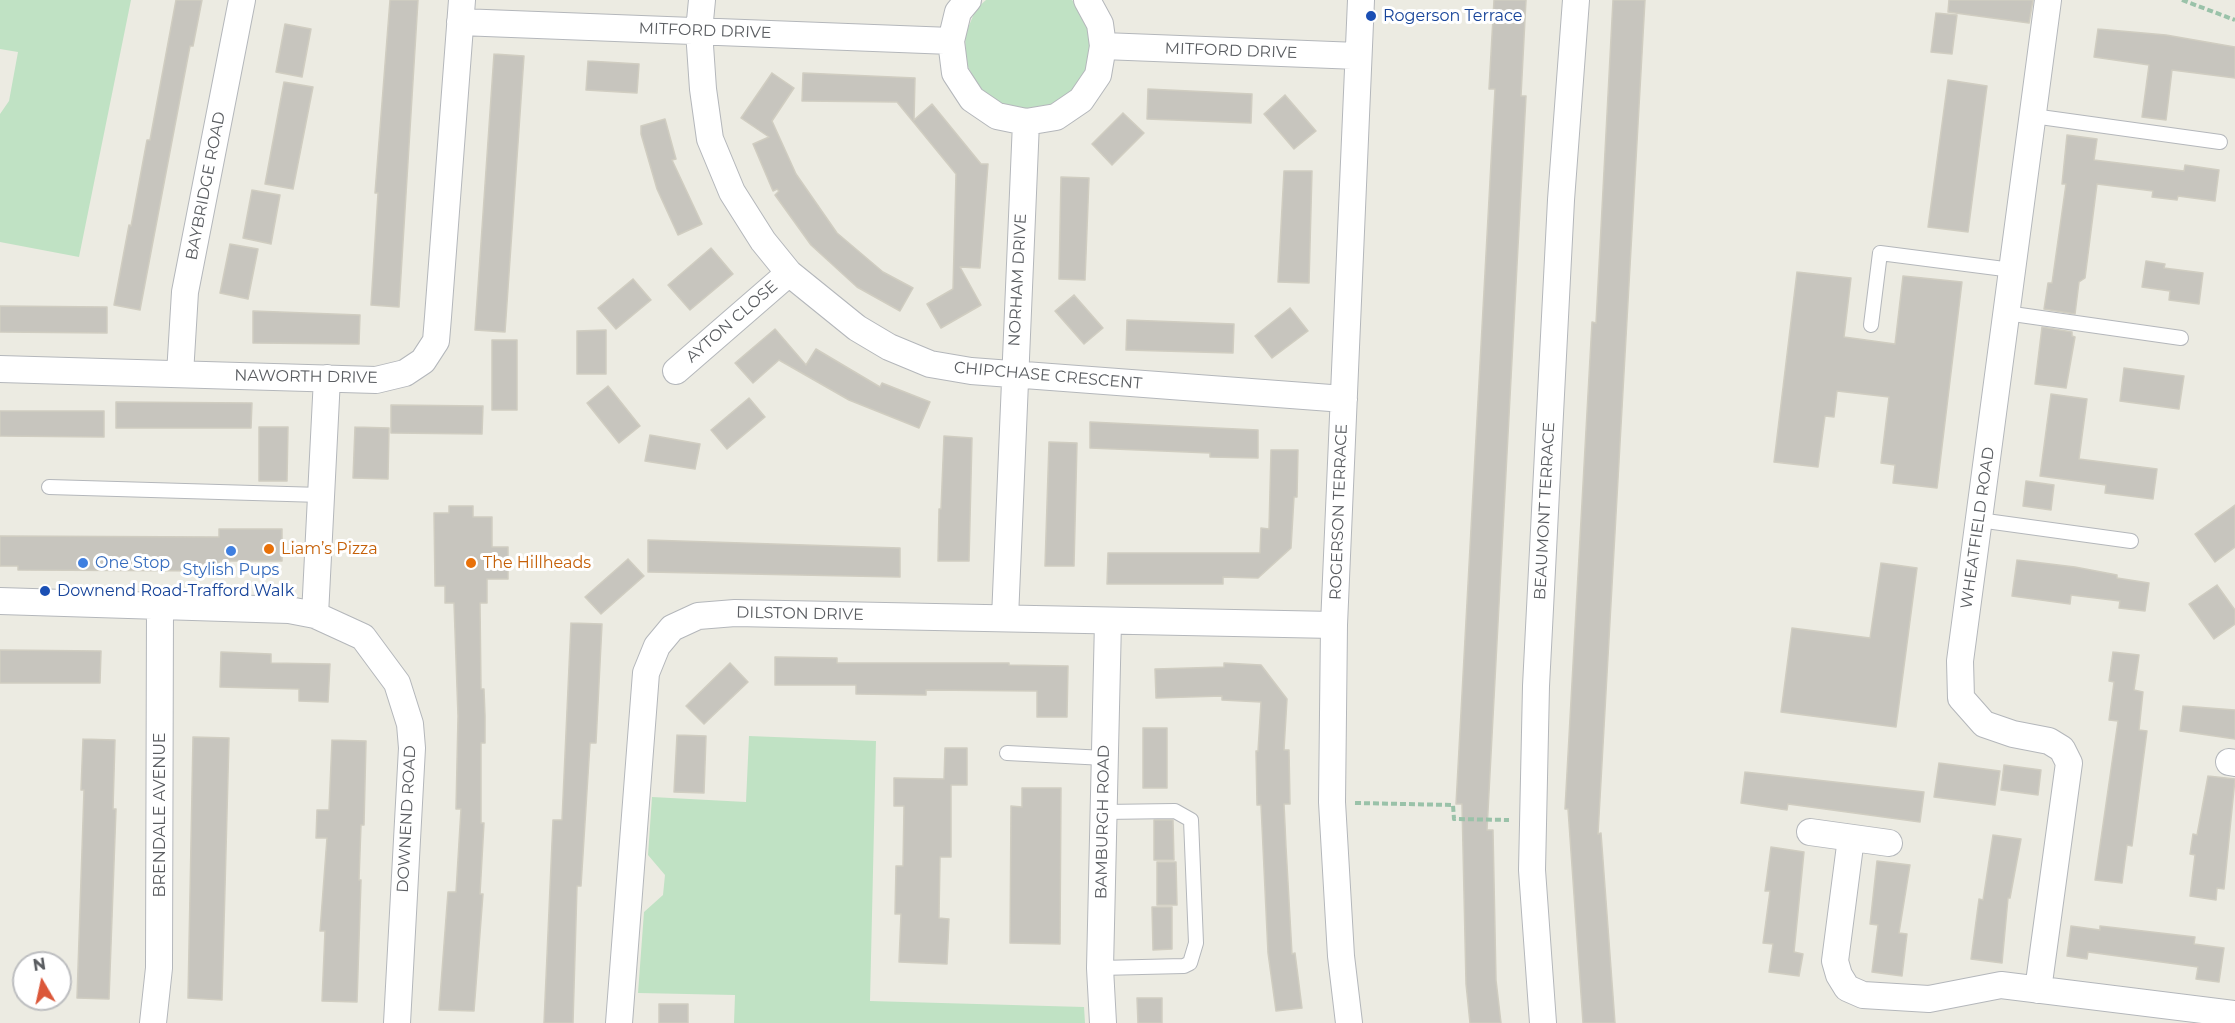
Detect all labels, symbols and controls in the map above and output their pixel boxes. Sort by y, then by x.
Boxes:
place label: Rogerson Terrace [1383,6,1522,26]
marker: Rogerson Terrace [1364,9,1378,23]
street label: MITFORD DRIVE [638,19,772,43]
street label: MITFORD DRIVE [1164,39,1298,63]
street label: BAYBRIDGE ROAD [182,110,230,262]
street label: NORHAM DRIVE [1005,213,1031,347]
street label: AYTON CLOSE [682,277,782,367]
street label: CHIPCHASE CRESCENT [953,358,1143,394]
street label: NAWORTH DRIVE [234,366,378,388]
street label: BEAUMONT TERRACE [1531,422,1559,600]
street label: ROGERSON TERRACE [1326,423,1352,601]
street label: WHEATFIELD ROAD [1957,446,1999,610]
place label: Liam’s Pizza [281,539,378,559]
marker: Liam’s Pizza [262,542,276,556]
marker: Stylish Pups [224,544,238,558]
place label: One Stop [95,553,170,573]
place label: The Hillheads [483,553,591,573]
marker: One Stop [76,556,90,570]
marker: The Hillheads [464,556,478,570]
place label: Stylish Pups [183,560,279,580]
place label: Downend Road-Trafford Walk [57,581,294,601]
marker: Downend Road-Trafford Walk [38,584,52,598]
street label: DILSTON DRIVE [736,603,864,625]
street label: BRENDALE AVENUE [150,732,170,898]
street label: DOWNEND ROAD [394,745,420,893]
street label: BAMBURGH ROAD [1092,745,1114,899]
north arrow [12,951,72,1011]
text: N [32,954,47,975]

